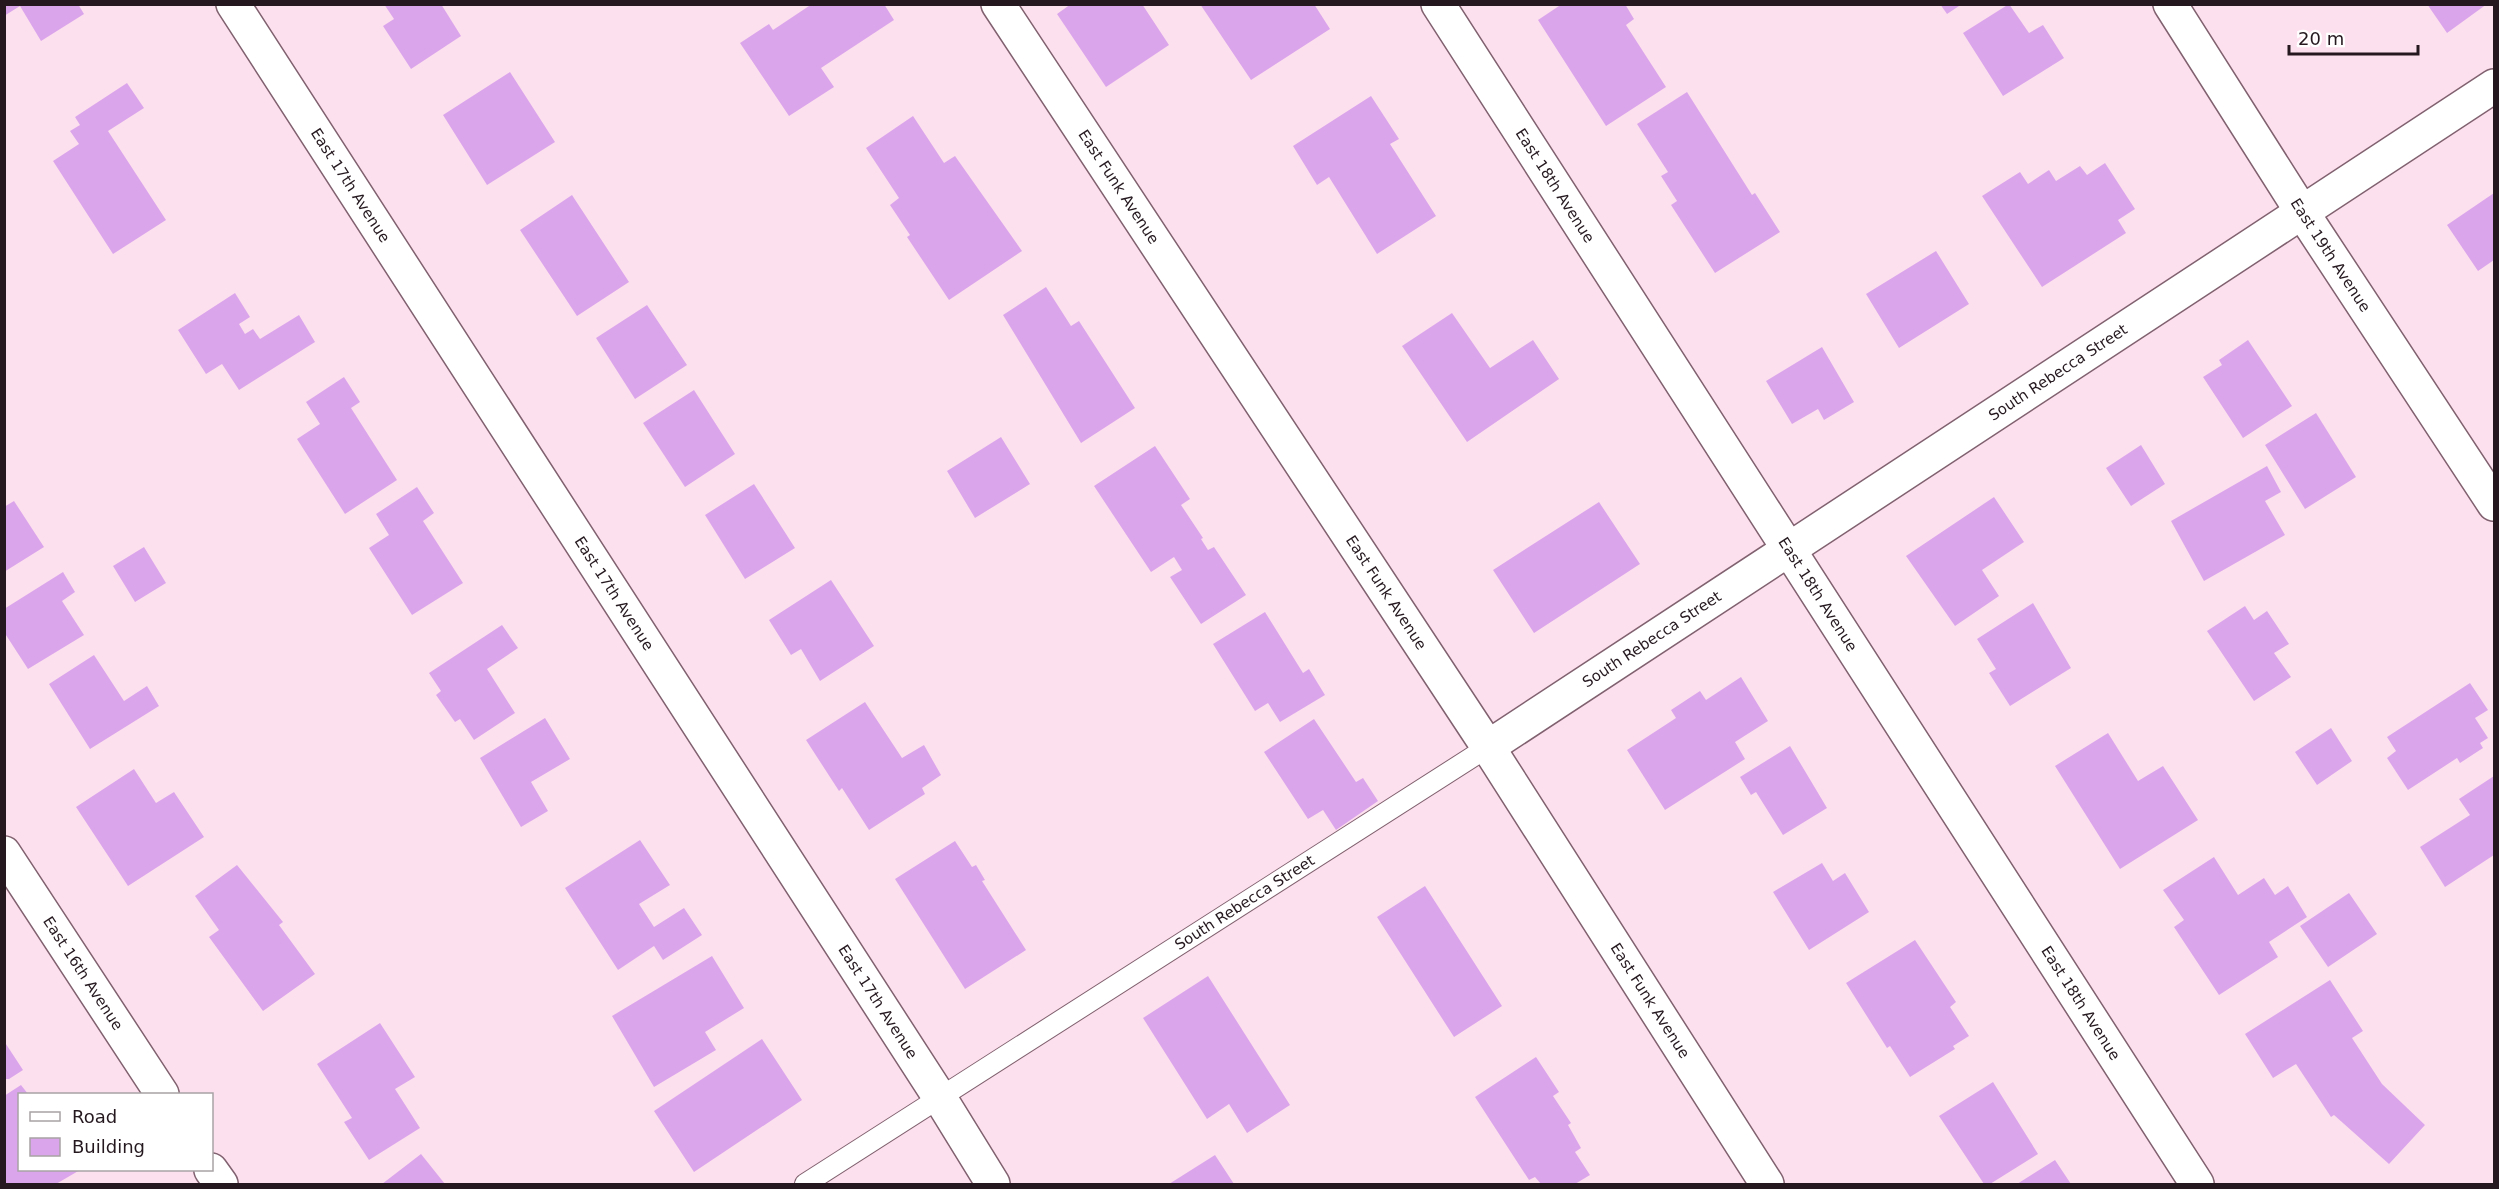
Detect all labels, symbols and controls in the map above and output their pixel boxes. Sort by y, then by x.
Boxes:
scale bar [2289,18,2418,56]
text: 20 m [2298,28,2344,49]
street label: East 17th Avenue [307,125,394,246]
street label: East 18th Avenue [1512,125,1598,246]
street label: East Funk Avenue [1074,126,1163,247]
street label: East 19th Avenue [2287,195,2374,315]
street label: South Rebecca Street [1985,320,2131,425]
street label: East Funk Avenue [1342,532,1430,653]
street label: East 17th Avenue [571,533,657,654]
street label: East 18th Avenue [1774,534,1861,655]
street label: South Rebecca Street [1579,587,1725,691]
street label: South Rebecca Street [1172,851,1318,954]
street label: East 16th Avenue [39,913,127,1034]
street label: East Funk Avenue [1607,940,1693,1062]
street label: East 17th Avenue [834,941,921,1062]
street label: East 18th Avenue [2037,943,2124,1064]
legend [18,1093,213,1171]
text: Road [72,1106,117,1127]
text: Building [72,1136,145,1157]

